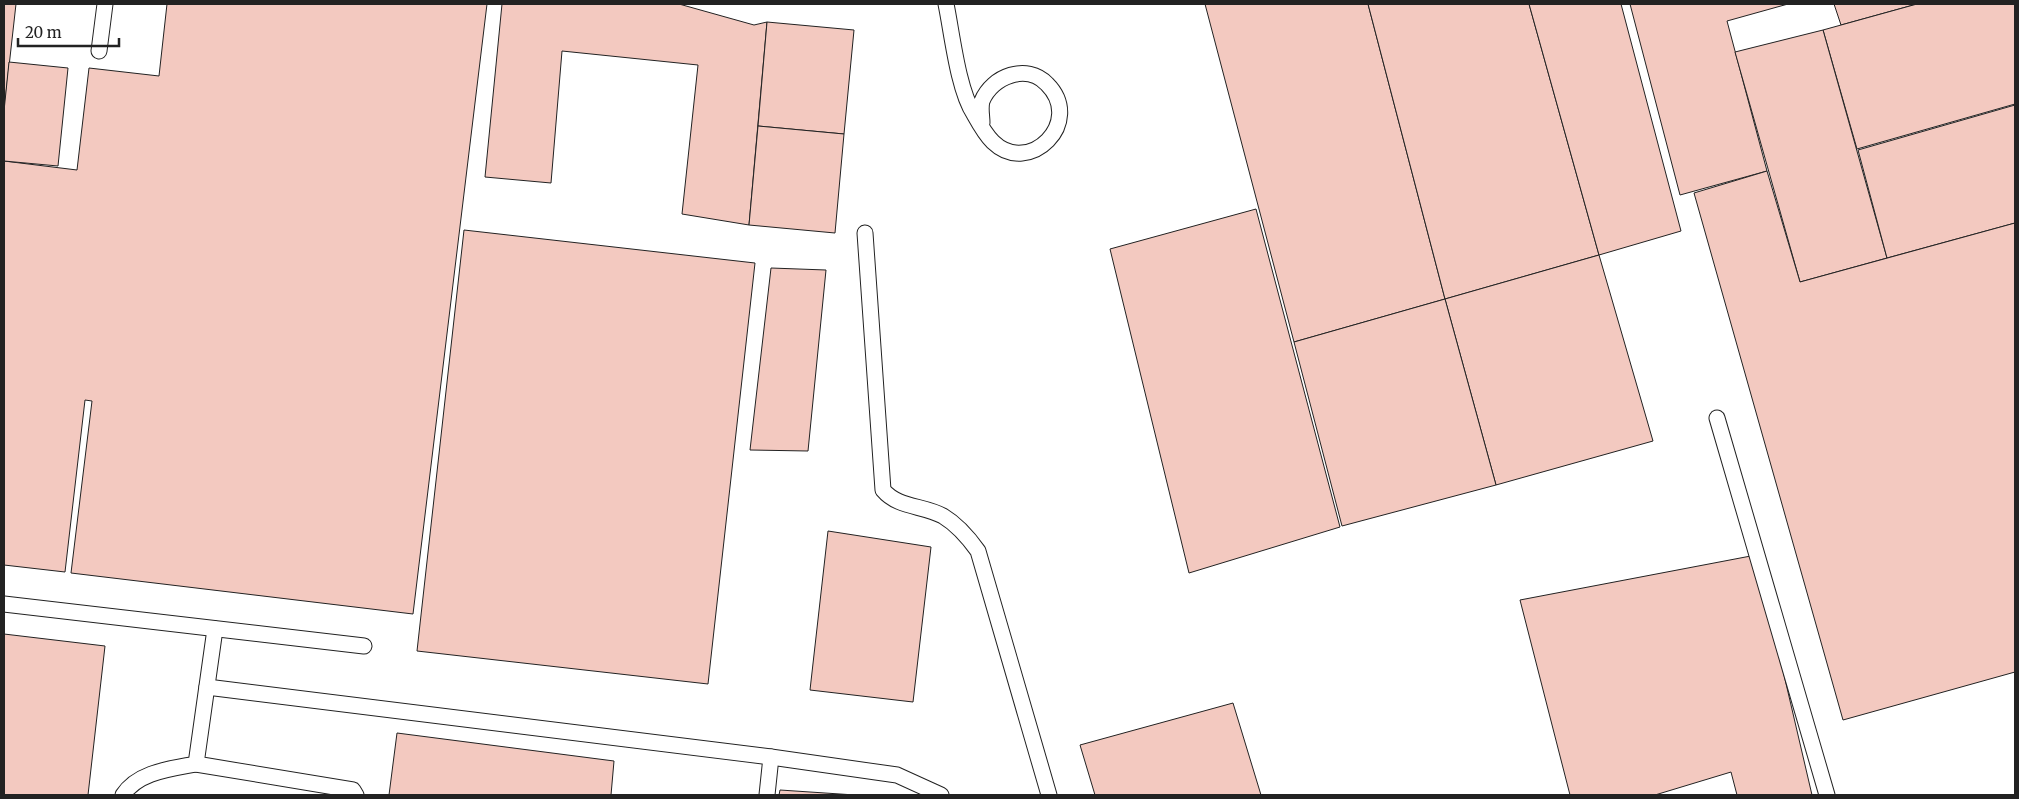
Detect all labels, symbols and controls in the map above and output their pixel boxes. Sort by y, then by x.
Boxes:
scale bar [18,15,119,47]
text: 20 m [25,23,62,42]

